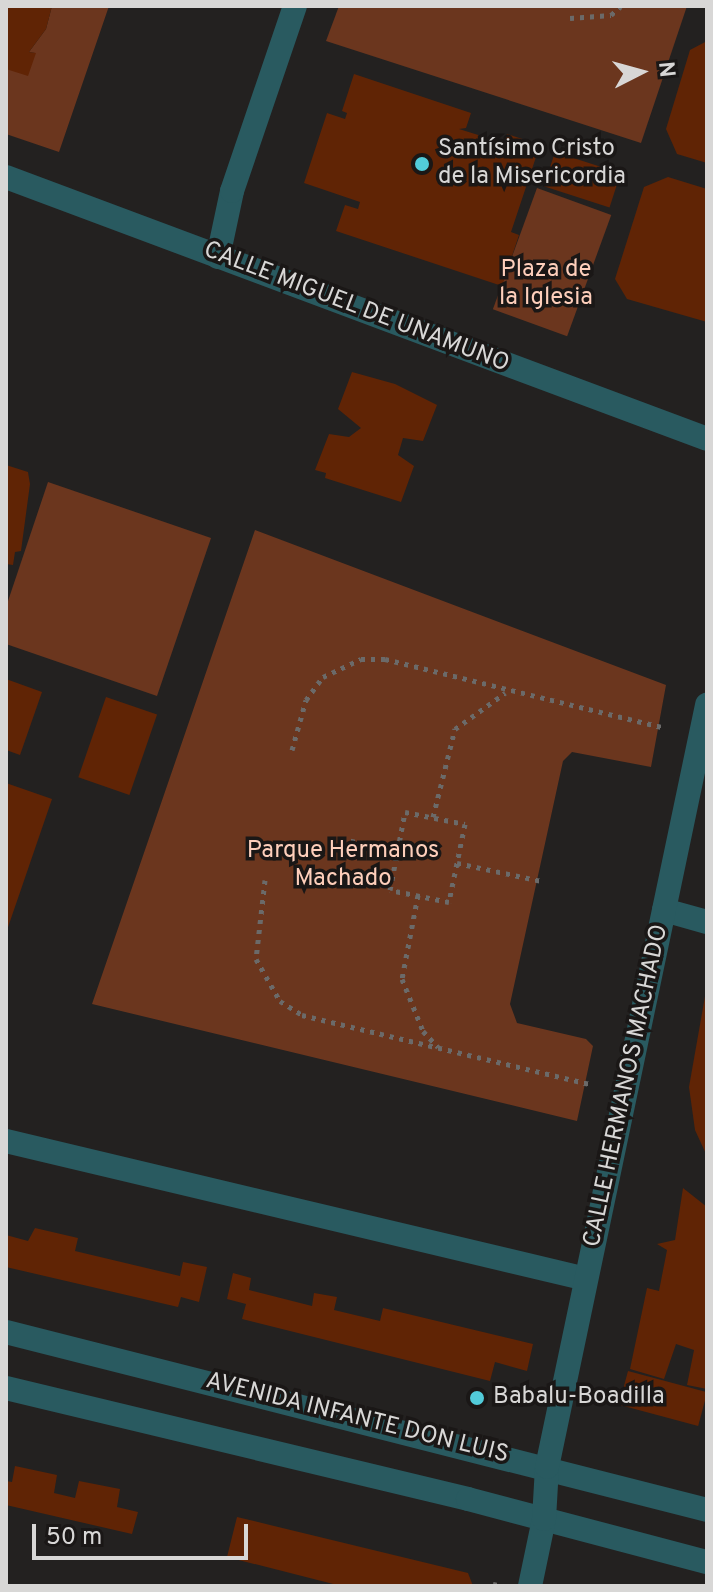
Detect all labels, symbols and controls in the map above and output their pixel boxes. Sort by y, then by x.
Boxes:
north arrow [601,32,681,112]
text: N [651,60,680,79]
place label: Santísimo Cristo de la Misericordia [438,136,626,192]
marker: Santísimo Cristo de la Misericordia [413,155,431,173]
street label: CALLE MIGUEL DE UNAMUNO [199,236,513,380]
park label: Plaza de la Iglesia [499,257,593,313]
park label: Parque Hermanos Machado [247,838,439,894]
street label: CALLE HERMANOS MACHADO [579,922,675,1250]
street label: AVENIDA INFANTE DON LUIS [202,1367,512,1471]
place label: Babalu-Boadilla [493,1384,665,1412]
marker: Babalu-Boadilla [468,1389,486,1407]
scale bar [36,1508,252,1558]
text: 50 m [46,1523,102,1553]

